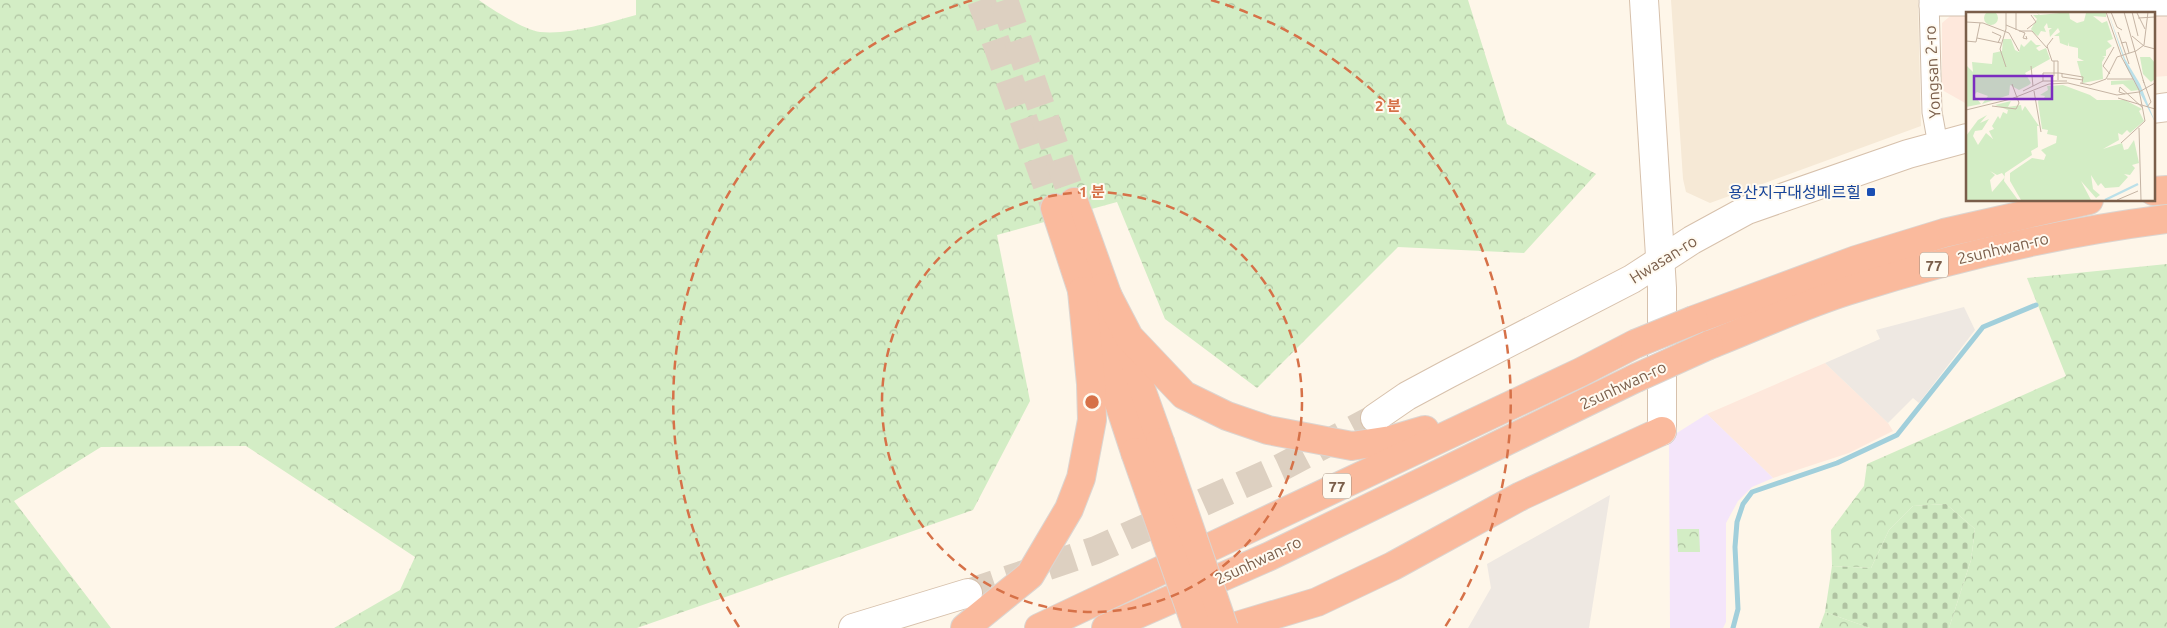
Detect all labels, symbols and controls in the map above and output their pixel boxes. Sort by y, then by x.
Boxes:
inset map [1966,12,2154,201]
street label: Yongsan 2-ro [1921,25,1943,119]
text: 2 분 [1375,97,1401,114]
text: 1 분 [1079,183,1105,200]
place label: 용산지구대성베르힐 [1729,183,1861,201]
marker: 용산지구대성베르힐 [1865,186,1877,198]
street label: 2sunhwan-ro [1956,229,2050,267]
street label: Hwasan-ro [1626,231,1700,287]
road number: 77 [1920,252,1948,278]
street label: 2sunhwan-ro [1577,357,1669,413]
centre of rings [1083,393,1101,411]
road number: 77 [1323,474,1351,498]
street label: 2sunhwan-ro [1212,532,1304,588]

